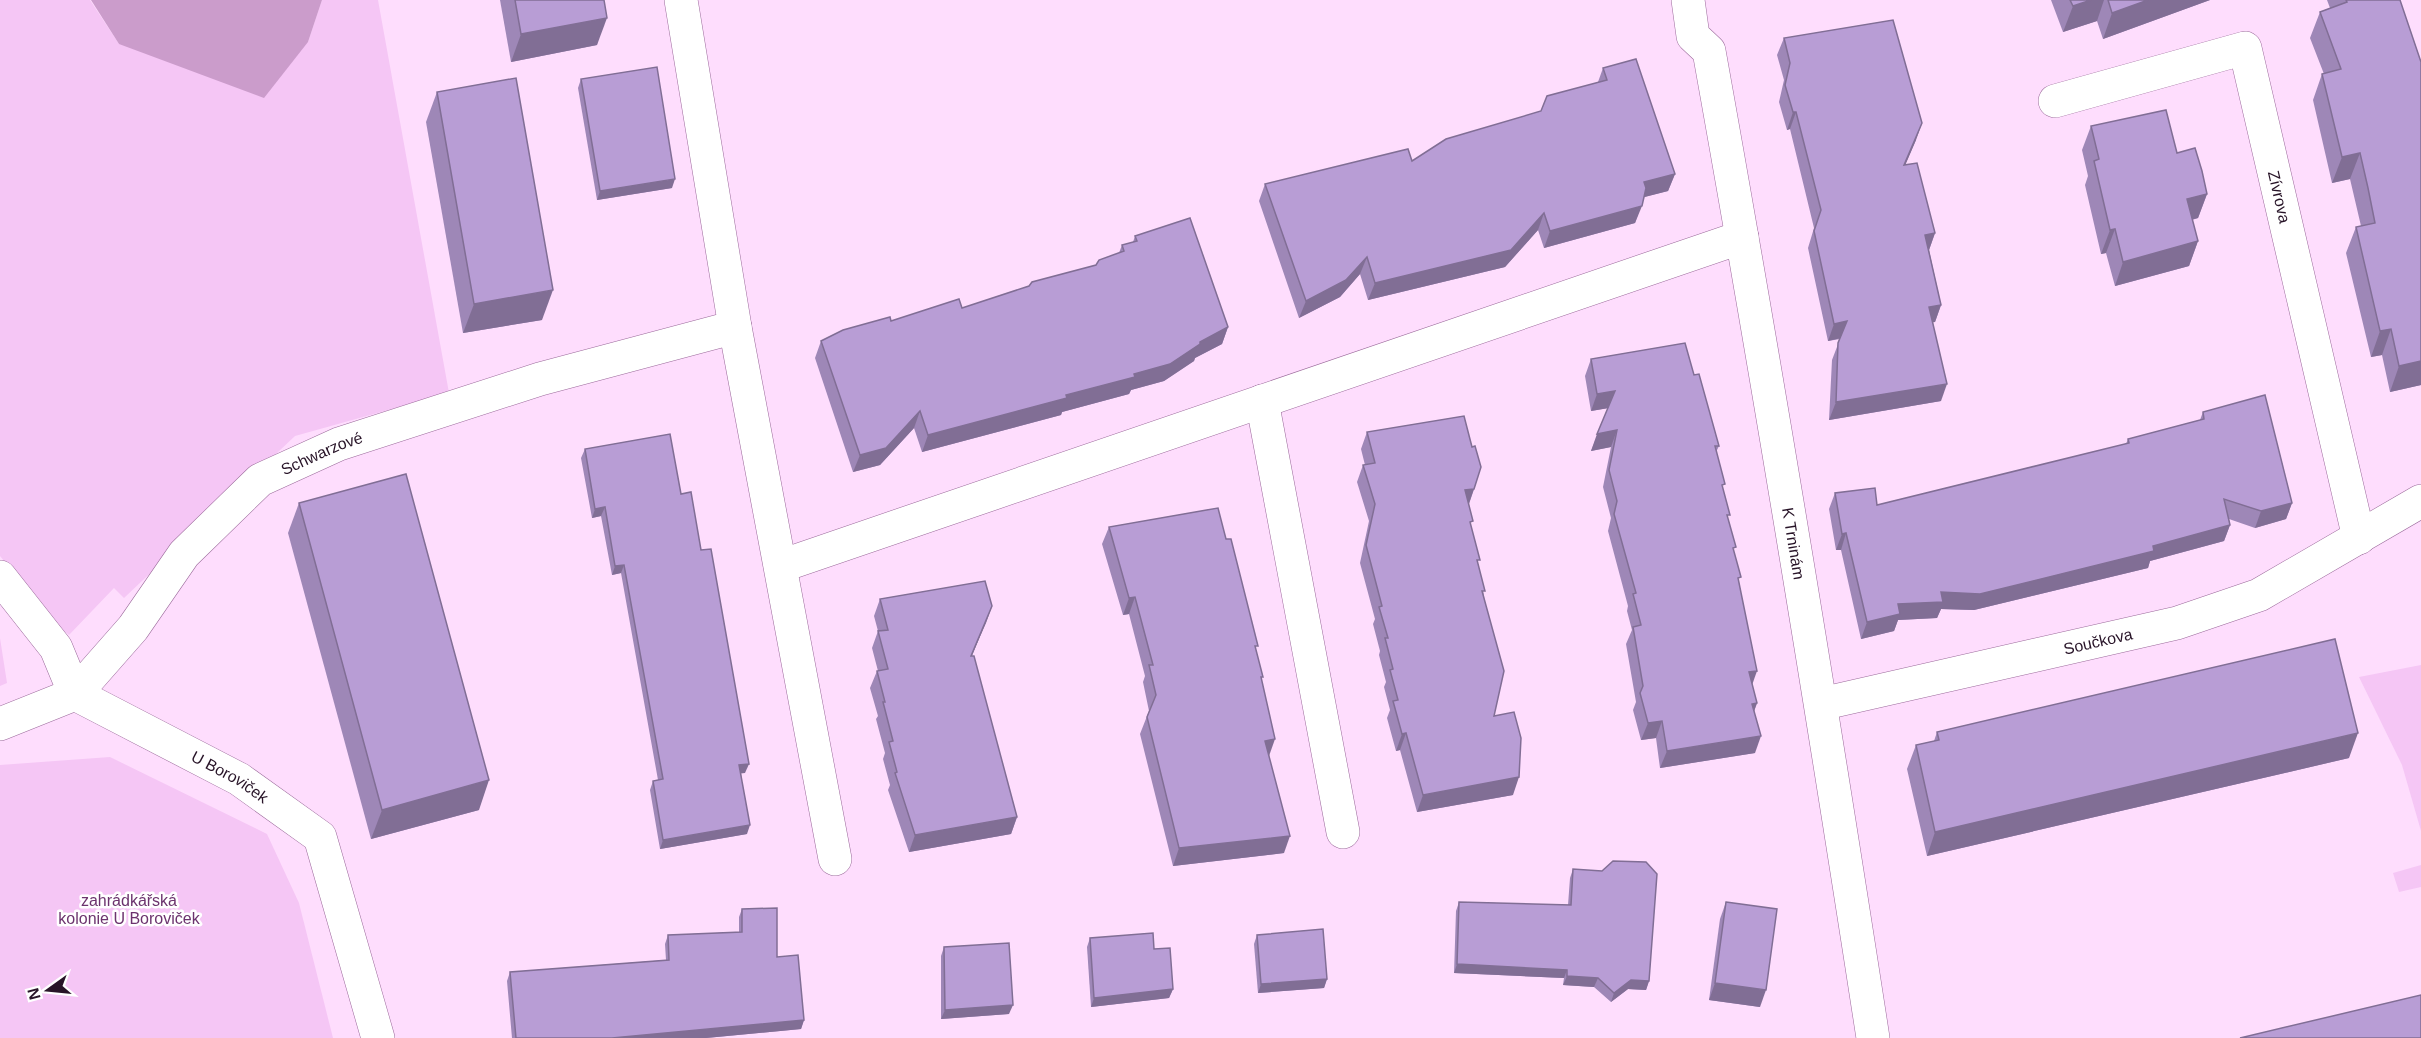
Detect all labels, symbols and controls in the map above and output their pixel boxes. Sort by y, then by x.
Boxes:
street label: Zívrova [2265,169,2293,225]
street label: Schwarzové [278,429,365,478]
street label: K Trninám [1779,506,1808,581]
street label: Součkova [2062,625,2134,658]
street label: U Boroviček [189,748,272,807]
park label: zahrádkářská kolonie U Boroviček [58,892,201,927]
north arrow [18,960,78,1020]
text: N [24,986,44,1002]

